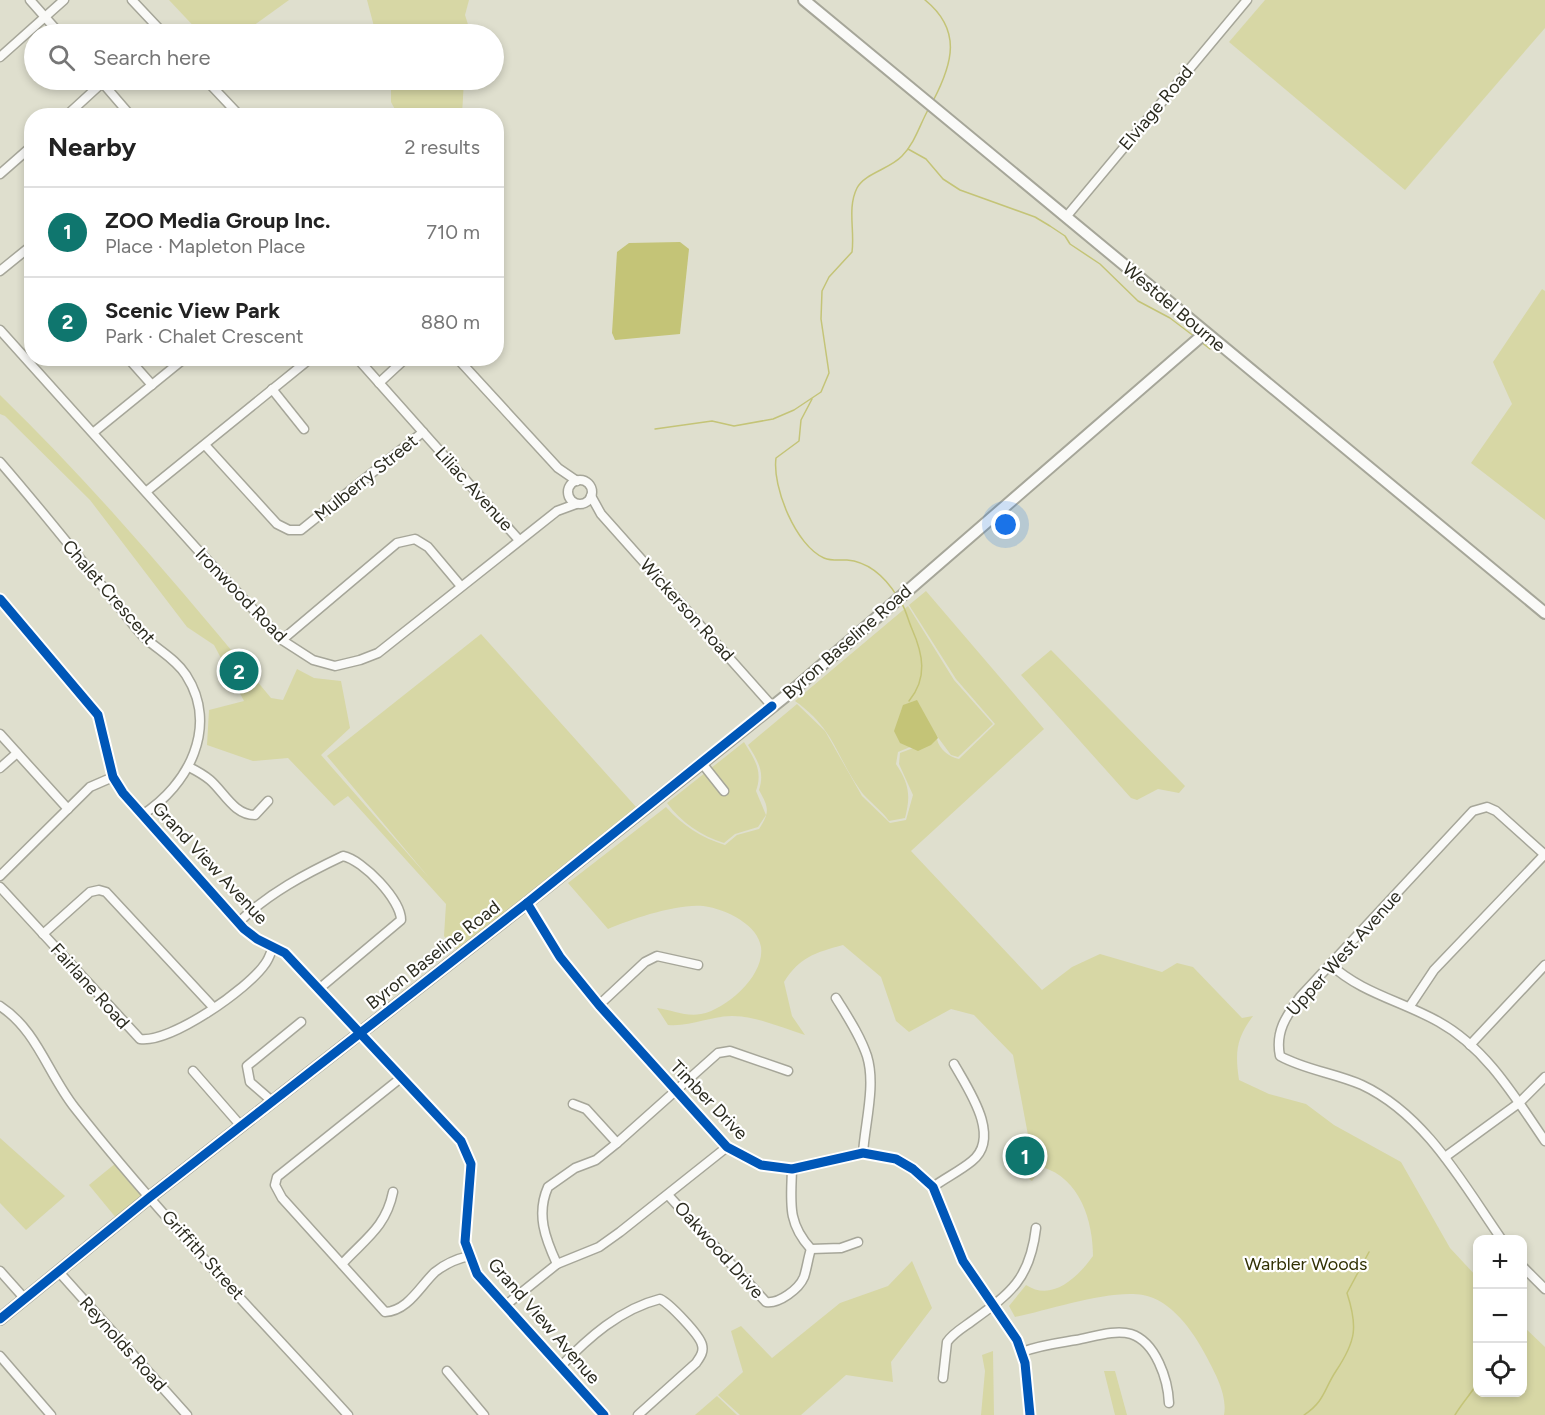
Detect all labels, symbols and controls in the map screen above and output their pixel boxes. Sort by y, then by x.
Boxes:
search box [24,24,504,90]
icon: search [45,41,78,74]
text: Search here [93,44,211,71]
street label: Elviage Road [1114,61,1198,155]
text: Nearby [48,131,136,163]
text: 2 results [404,135,480,159]
text: ZOO Media Group Inc. [105,207,330,234]
text: 1 [63,220,72,244]
text: 710 m [426,220,480,244]
text: Place · Mapleton Place [105,234,305,258]
street label: Westdel Bourne [1118,258,1230,357]
text: Scenic View Park [105,297,280,324]
text: 2 [62,310,73,334]
text: 880 m [421,310,480,334]
text: Park · Chalet Crescent [105,324,303,348]
street label: Mulberry Street [310,430,422,526]
street label: Liliac Avenue [430,442,518,536]
your location [991,510,1020,539]
street label: Chalet Crescent [58,535,160,649]
street label: Ironwood Road [191,543,291,647]
street label: Wickerson Road [635,554,739,666]
street label: Byron Baseline Road [778,580,916,704]
pin: 2 [220,648,258,694]
street label: Grand View Avenue [148,797,273,929]
street label: Upper West Avenue [1282,886,1406,1020]
street label: Byron Baseline Road [362,896,504,1014]
street label: Fairlane Road [46,939,134,1033]
street label: Timber Drive [666,1056,752,1144]
pin: 1 [1006,1134,1044,1178]
street label: Oakwood Drive [670,1197,769,1303]
street label: Griffith Street [157,1206,249,1305]
map controls [1473,1235,1527,1397]
button: + [1473,1235,1527,1289]
park label: Warbler Woods [1244,1253,1368,1275]
street label: Grand View Avenue [483,1254,605,1389]
button: − [1473,1289,1527,1343]
street label: Reynolds Road [75,1292,171,1396]
button: locate [1473,1343,1527,1397]

